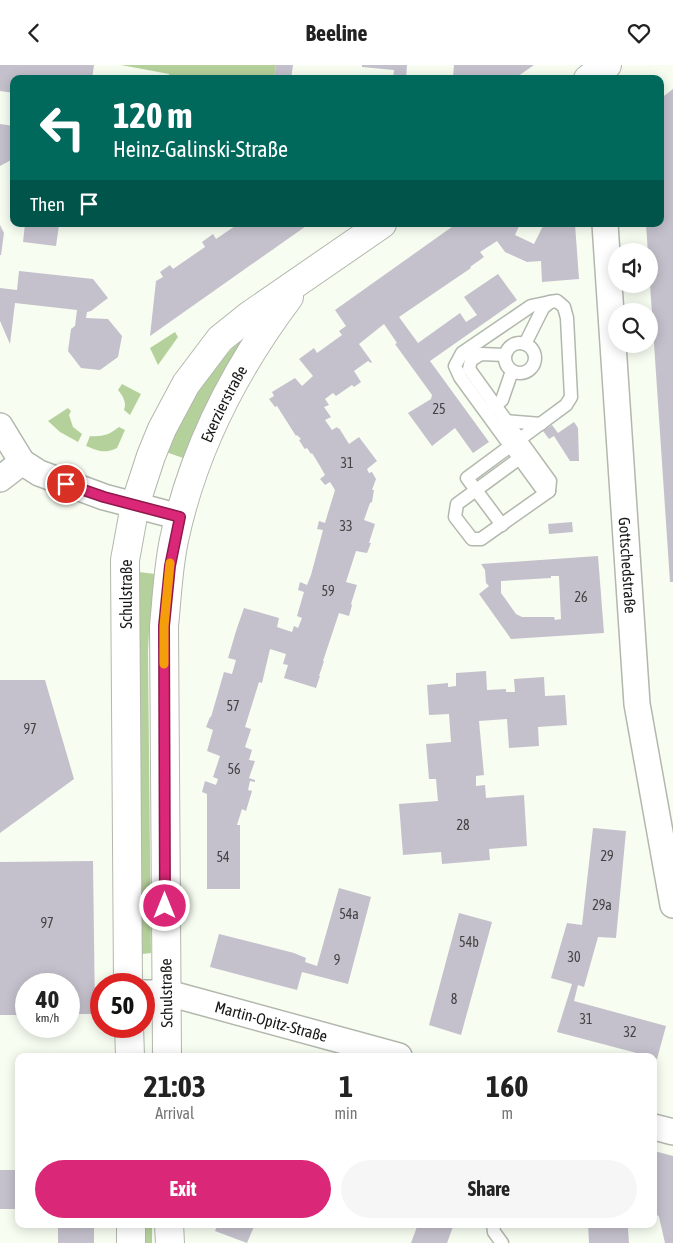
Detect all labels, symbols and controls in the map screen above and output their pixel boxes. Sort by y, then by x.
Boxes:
icon: back [20,19,48,47]
icon: heart [625,19,653,47]
text: Beeline [306,20,367,46]
icon: left [30,95,95,160]
text: 120 m [113,95,192,135]
text: Heinz-Galinski-Straße [113,136,288,162]
icon: arrive [75,190,103,218]
text: Then [30,193,65,215]
map controls [608,243,658,353]
button: sound [608,243,658,293]
button: search [608,303,658,353]
street label: Exerzierstraße [197,362,250,445]
house number: 25 [432,401,446,417]
house number: 31 [340,455,354,471]
pin [45,463,87,505]
icon: arrive [52,470,80,498]
street label: Gottschedstraße [616,517,640,614]
house number: 33 [339,518,353,534]
street label: Schulstraße [117,559,135,629]
house number: 59 [321,583,335,599]
house number: 26 [574,589,588,605]
house number: 57 [226,698,240,714]
house number: 97 [23,721,37,737]
house number: 56 [227,761,241,777]
house number: 28 [456,817,470,833]
house number: 29 [600,848,614,864]
house number: 54 [216,849,230,865]
position arrow [138,879,190,931]
house number: 29a [592,897,612,913]
house number: 54a [339,906,359,922]
house number: 97 [40,915,54,931]
house number: 54b [459,934,479,950]
house number: 30 [567,949,581,965]
house number: 9 [334,952,340,968]
street label: Schulstraße [156,958,176,1028]
speed limit sign: 50 [90,973,155,1038]
text: 40 [36,985,59,1013]
house number: 8 [451,991,458,1007]
street label: Martin-Opitz-Straße [213,997,329,1045]
text: km/h [36,1011,59,1025]
house number: 31 [579,1011,593,1027]
house number: 32 [623,1024,637,1040]
text: 21:03 [144,1069,206,1103]
text: 1 [339,1069,353,1103]
text: 160 [486,1069,528,1103]
text: Arrival [155,1104,194,1122]
text: min [335,1104,358,1122]
text: m [501,1104,513,1122]
button: Exit [35,1160,331,1218]
button: Share [341,1160,637,1218]

